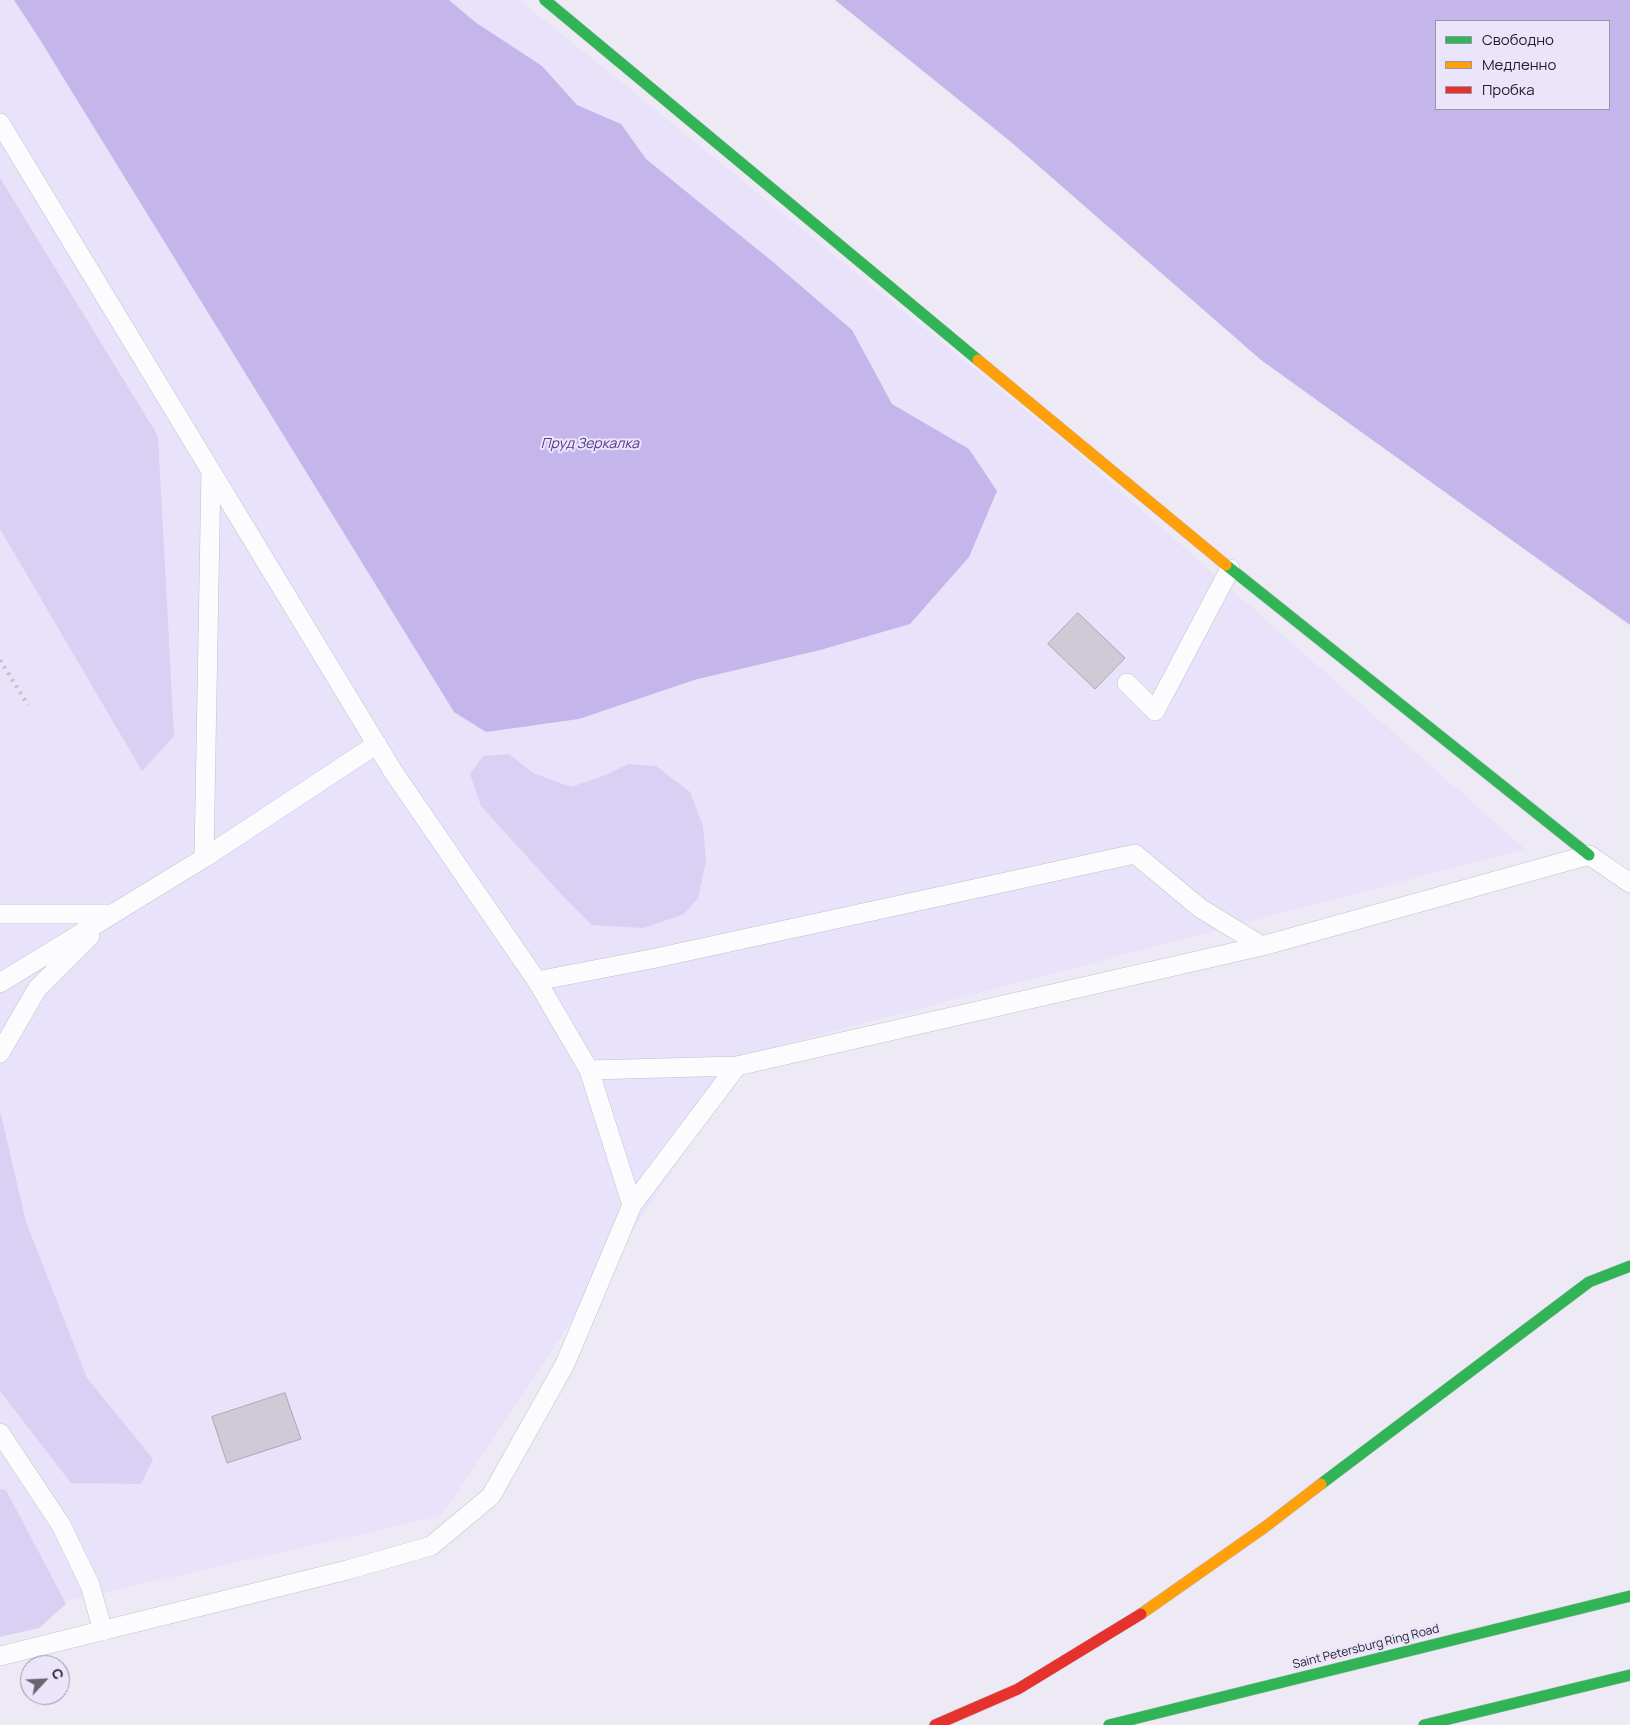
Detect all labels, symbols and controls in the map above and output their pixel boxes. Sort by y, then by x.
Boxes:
legend [1435,20,1610,110]
text: Свободно [1482,29,1554,50]
text: Медленно [1482,54,1556,75]
text: Пробка [1482,79,1535,100]
water label: Пруд Зеркалка [541,436,639,452]
street label: Saint Petersburg Ring Road [1291,1622,1441,1672]
north arrow [20,1655,70,1705]
text: С [47,1665,69,1683]

